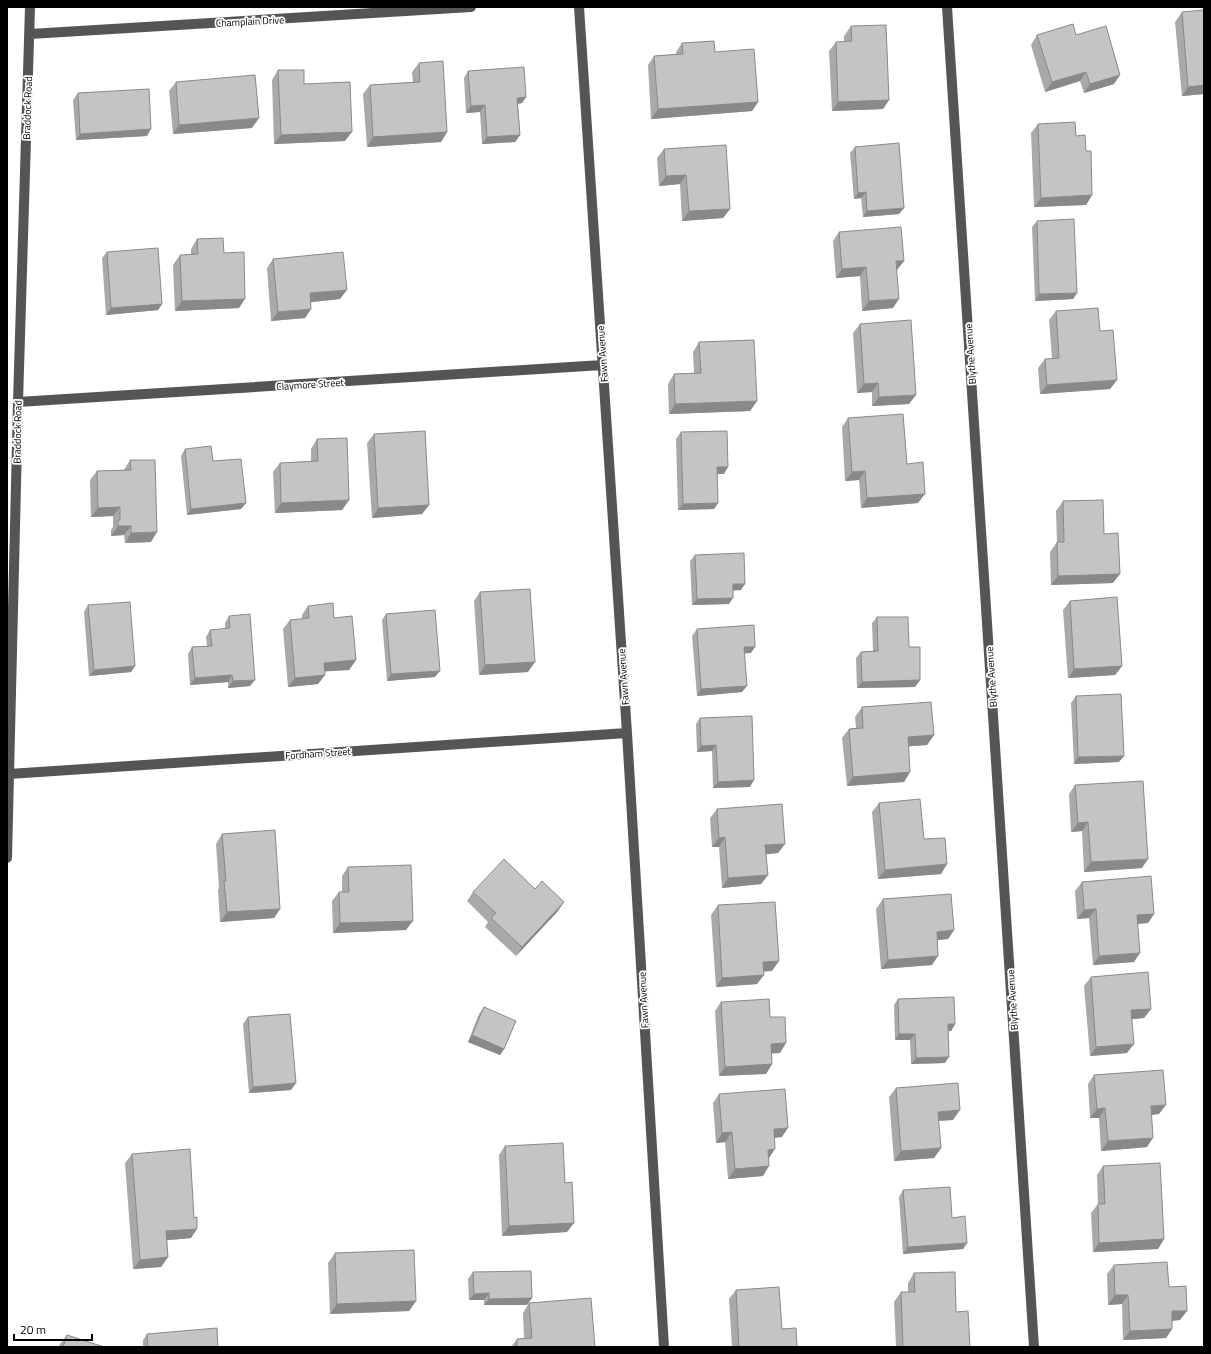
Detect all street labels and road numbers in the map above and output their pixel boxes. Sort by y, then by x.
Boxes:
street label: Champlain Drive [215,12,285,31]
street label: Braddock Road [19,76,36,140]
street label: Blythe Avenue [961,323,980,385]
street label: Fawn Avenue [593,325,612,383]
street label: Claymore Street [276,375,345,394]
street label: Braddock Road [9,400,26,464]
street label: Blythe Avenue [982,646,1001,708]
street label: Fawn Avenue [614,648,633,706]
street label: Fordham Street [285,744,352,763]
street label: Blythe Avenue [1003,969,1022,1031]
street label: Fawn Avenue [635,971,652,1029]

